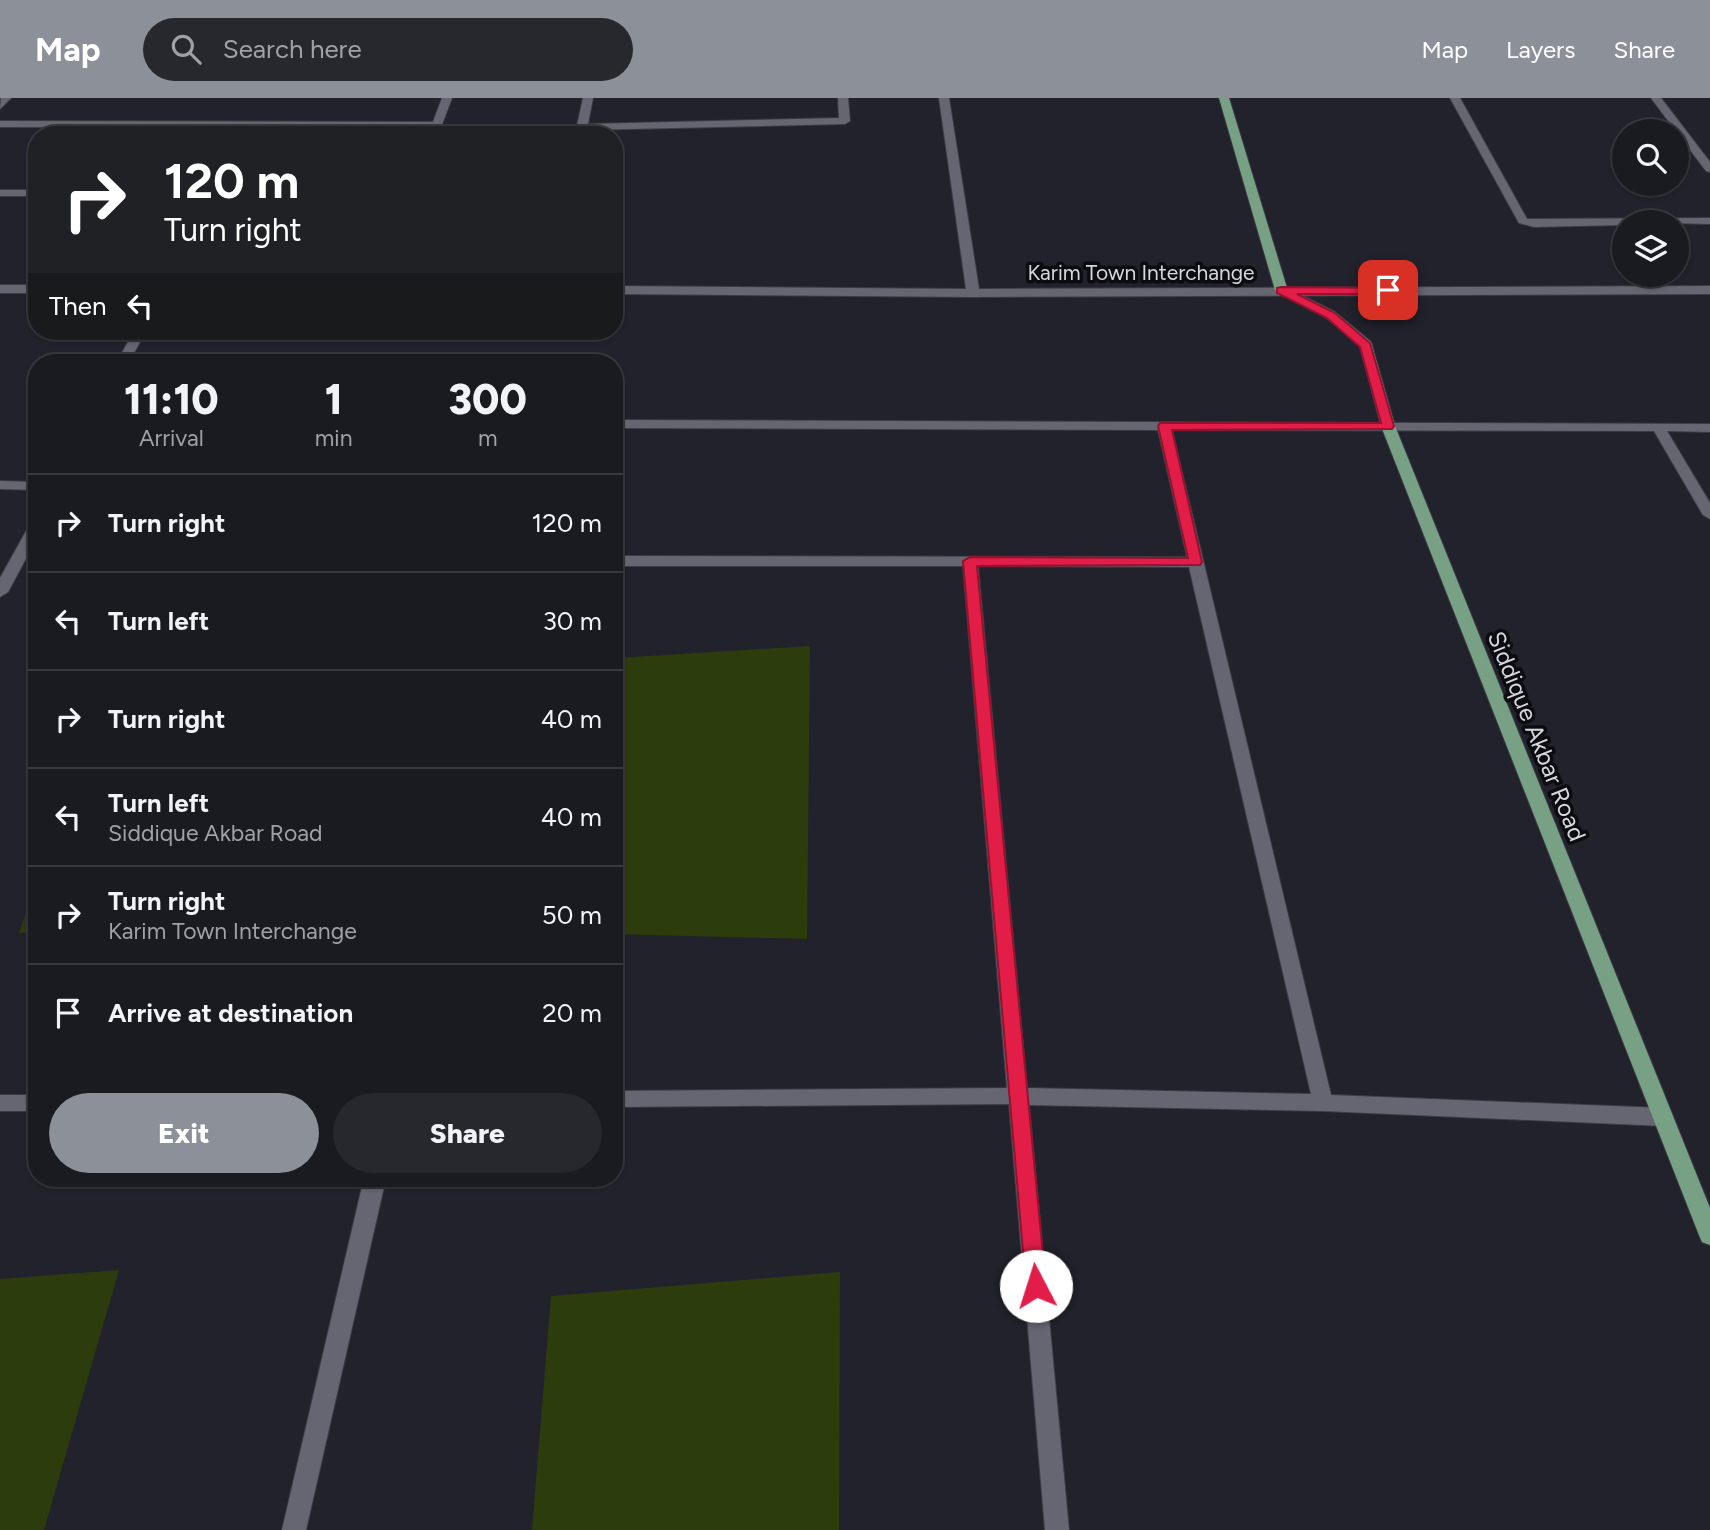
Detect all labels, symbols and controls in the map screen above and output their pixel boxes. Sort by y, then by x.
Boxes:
search box [143,18,633,81]
text: Map [35,30,101,69]
icon: search [167,30,205,68]
text: Search here [223,33,362,65]
text: Map [1421,35,1468,64]
text: Layers [1506,35,1575,64]
text: Share [1613,35,1675,64]
map controls [1612,119,1689,287]
button: search [1612,119,1689,196]
text: 120 m [164,151,299,210]
icon: right [49,154,140,245]
button: layers [1612,210,1689,287]
text: Turn right [164,211,302,249]
street label: Karim Town Interchange [1027,260,1255,285]
pin [1358,260,1418,320]
icon: arrive [1369,271,1407,309]
icon: left [121,287,159,325]
text: Then [49,290,107,322]
text: 11:10 [124,374,219,425]
text: 1 [325,374,343,425]
text: 300 [449,374,527,425]
text: Arrival [139,424,204,452]
text: min [315,424,353,452]
text: m [478,424,498,452]
icon: right [49,504,87,542]
text: Turn right [108,507,225,539]
text: 120 m [532,507,602,539]
icon: left [49,602,87,640]
text: Turn left [108,605,209,637]
text: 30 m [543,605,602,637]
street label: Siddique Akbar Road [1482,627,1592,845]
icon: right [49,700,87,738]
text: Turn right [108,703,225,735]
text: 40 m [541,703,602,735]
text: Turn left [108,787,209,819]
icon: left [49,798,87,836]
text: 40 m [541,801,602,833]
text: Siddique Akbar Road [108,819,322,847]
text: Turn right [108,885,225,917]
icon: right [49,896,87,934]
text: 50 m [542,899,602,931]
text: Karim Town Interchange [108,917,357,945]
icon: arrive [49,994,87,1032]
text: Arrive at destination [108,997,353,1029]
text: 20 m [542,997,602,1029]
button: Exit [49,1093,319,1173]
button: Share [333,1093,602,1173]
position arrow [999,1249,1073,1323]

